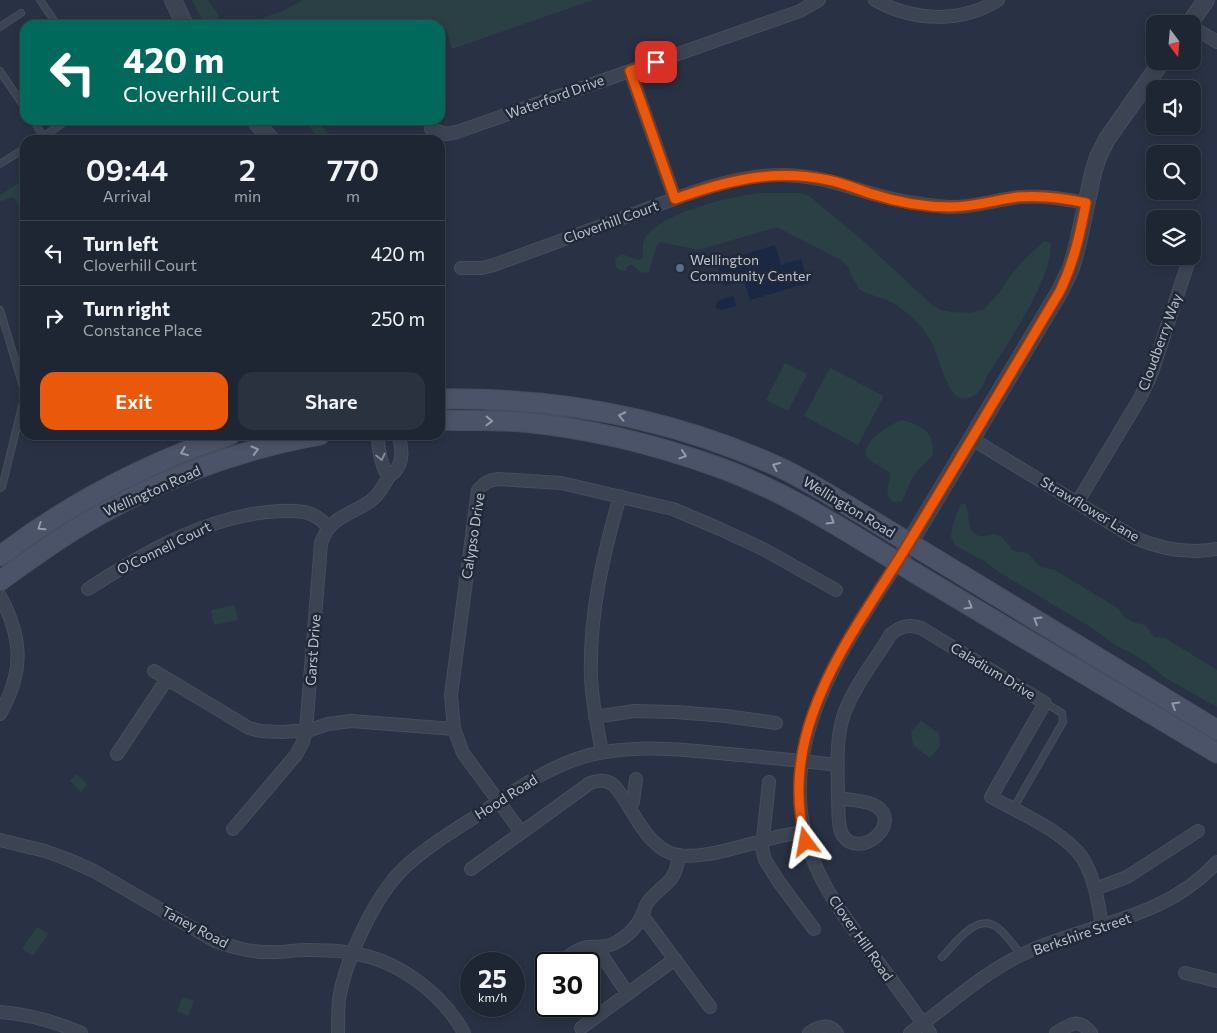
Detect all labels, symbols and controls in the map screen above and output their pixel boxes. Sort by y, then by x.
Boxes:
north arrow [1146,15,1201,70]
map controls [1146,15,1201,265]
text: 420 m [123,37,224,80]
icon: left [40,40,105,105]
pin [635,41,677,83]
icon: arrive [642,48,670,76]
street label: Waterford Drive [504,71,606,122]
text: Cloverhill Court [123,80,280,107]
button: sound [1146,80,1201,135]
button: search [1146,145,1201,200]
text: 09:44 [86,150,168,187]
text: 2 [239,150,256,187]
text: 770 [327,150,379,187]
text: Arrival [103,186,151,205]
text: min [234,186,261,205]
text: m [346,186,360,205]
street label: Cloverhill Court [561,196,661,247]
button: layers [1146,210,1201,265]
text: Turn left [83,232,158,255]
icon: left [40,239,68,267]
text: 420 m [371,242,425,265]
place label: Wellington Community Center [690,251,812,284]
text: Cloverhill Court [83,255,197,274]
marker: Wellington Community Center [674,262,686,274]
street label: Cloudberry Way [1134,291,1185,393]
text: Turn right [83,297,170,320]
icon: right [40,304,68,332]
text: 250 m [371,307,425,330]
text: Constance Place [83,320,202,339]
button: Exit [40,372,228,430]
button: Share [238,372,425,430]
one-way arrow [618,411,627,422]
one-way arrow [485,416,493,426]
one-way arrow [180,445,189,456]
one-way arrow [251,446,259,456]
one-way arrow [678,449,686,459]
one-way arrow [375,452,386,461]
street label: Wellington Road [101,462,203,520]
one-way arrow [772,462,781,473]
street label: Wellington Road [800,472,898,541]
street label: Strawflower Lane [1038,472,1143,545]
street label: Calypso Drive [457,492,488,580]
one-way arrow [825,514,834,524]
street label: O'Connell Court [114,517,214,578]
one-way arrow [37,521,47,530]
one-way arrow [964,599,973,609]
street label: Garst Drive [302,614,323,686]
one-way arrow [1033,617,1042,627]
street label: Caladium Drive [948,639,1039,703]
one-way arrow [1172,701,1181,711]
street label: Hood Road [471,771,540,823]
position arrow [779,815,831,867]
street label: Clover Hill Road [826,892,897,984]
street label: Taney Road [159,902,231,951]
street label: Berkshire Street [1031,909,1133,958]
speed limit sign: 30 [535,952,600,1017]
text: 25 [478,963,507,993]
text: km/h [478,990,507,1004]

